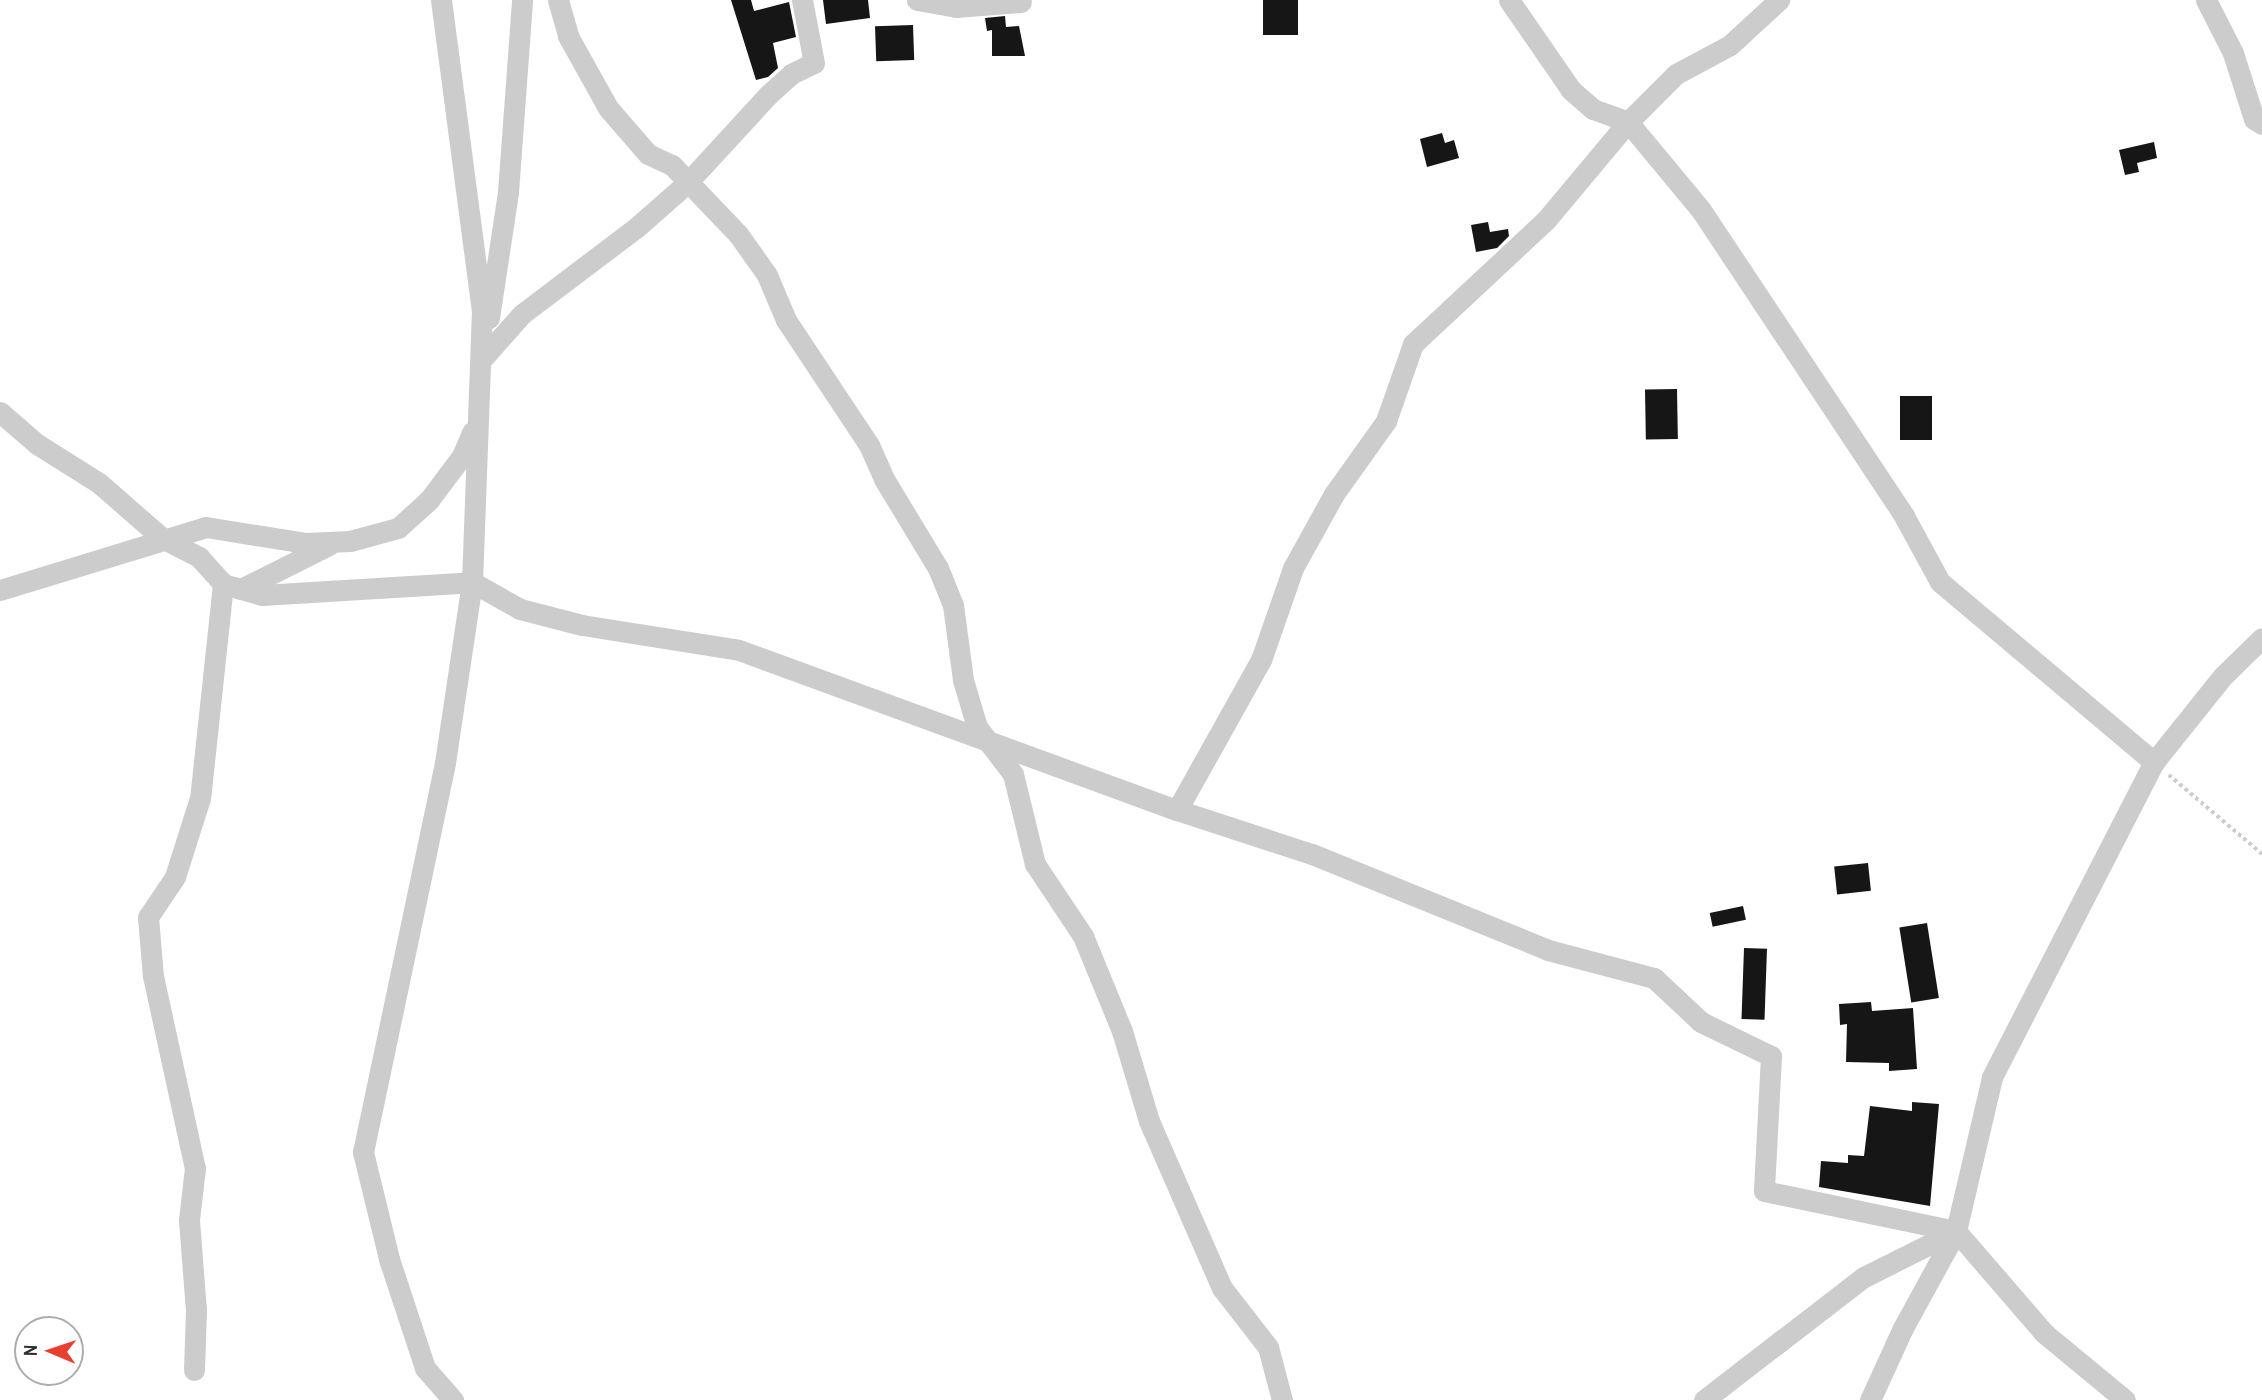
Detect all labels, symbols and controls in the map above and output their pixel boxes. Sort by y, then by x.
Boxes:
north arrow [14,1316,84,1386]
text: N [17,1344,43,1356]

